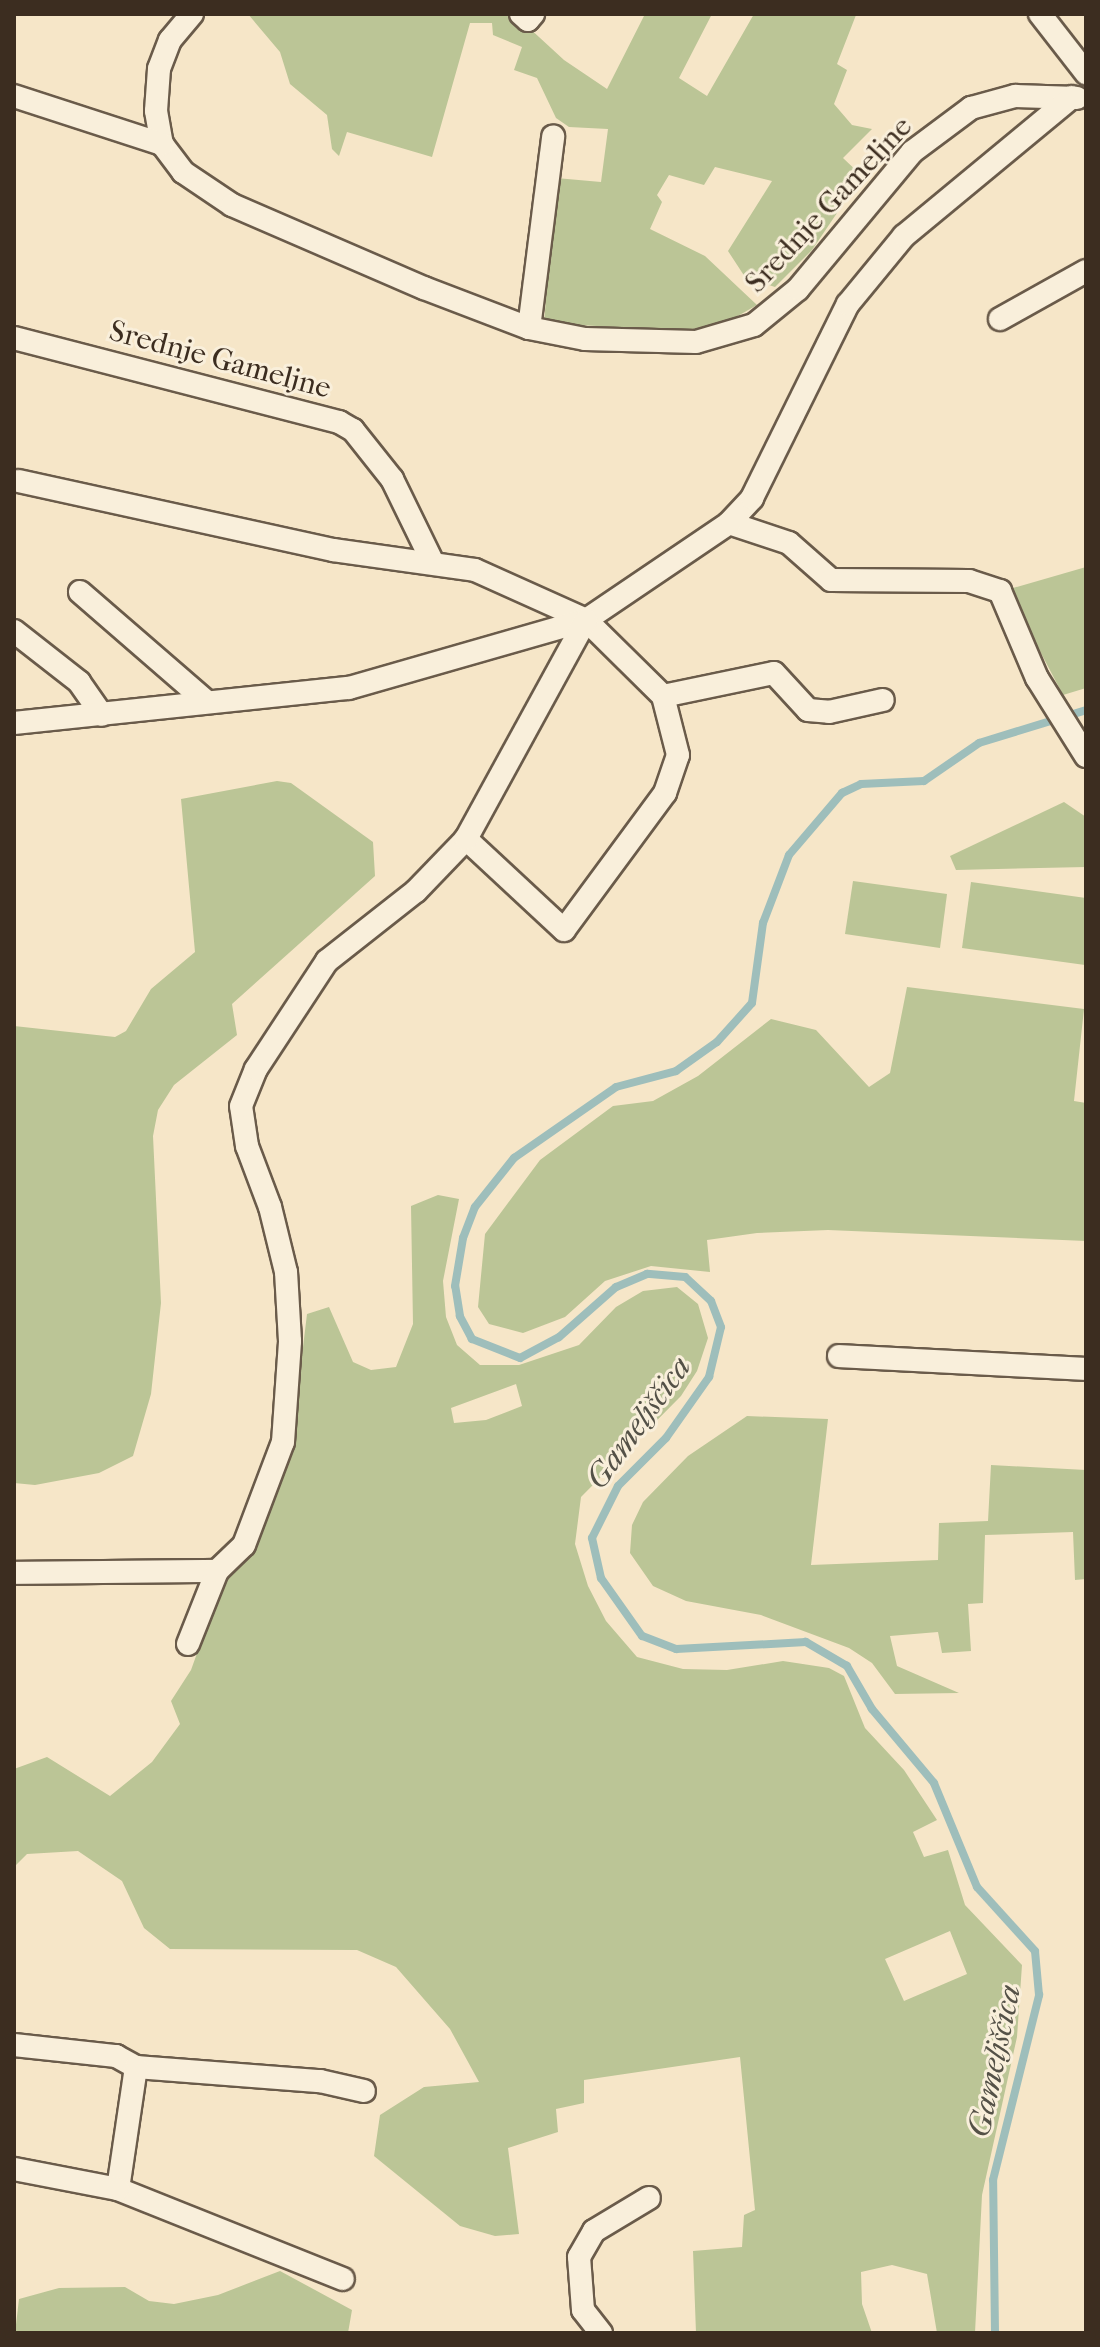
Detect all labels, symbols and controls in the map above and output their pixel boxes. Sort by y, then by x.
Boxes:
street label: Srednje Gameljne [738,109,920,301]
street label: Srednje Gameljne [105,313,335,407]
water label: Gameljščica [578,1349,700,1497]
water label: Gameljščica [960,1981,1030,2141]

